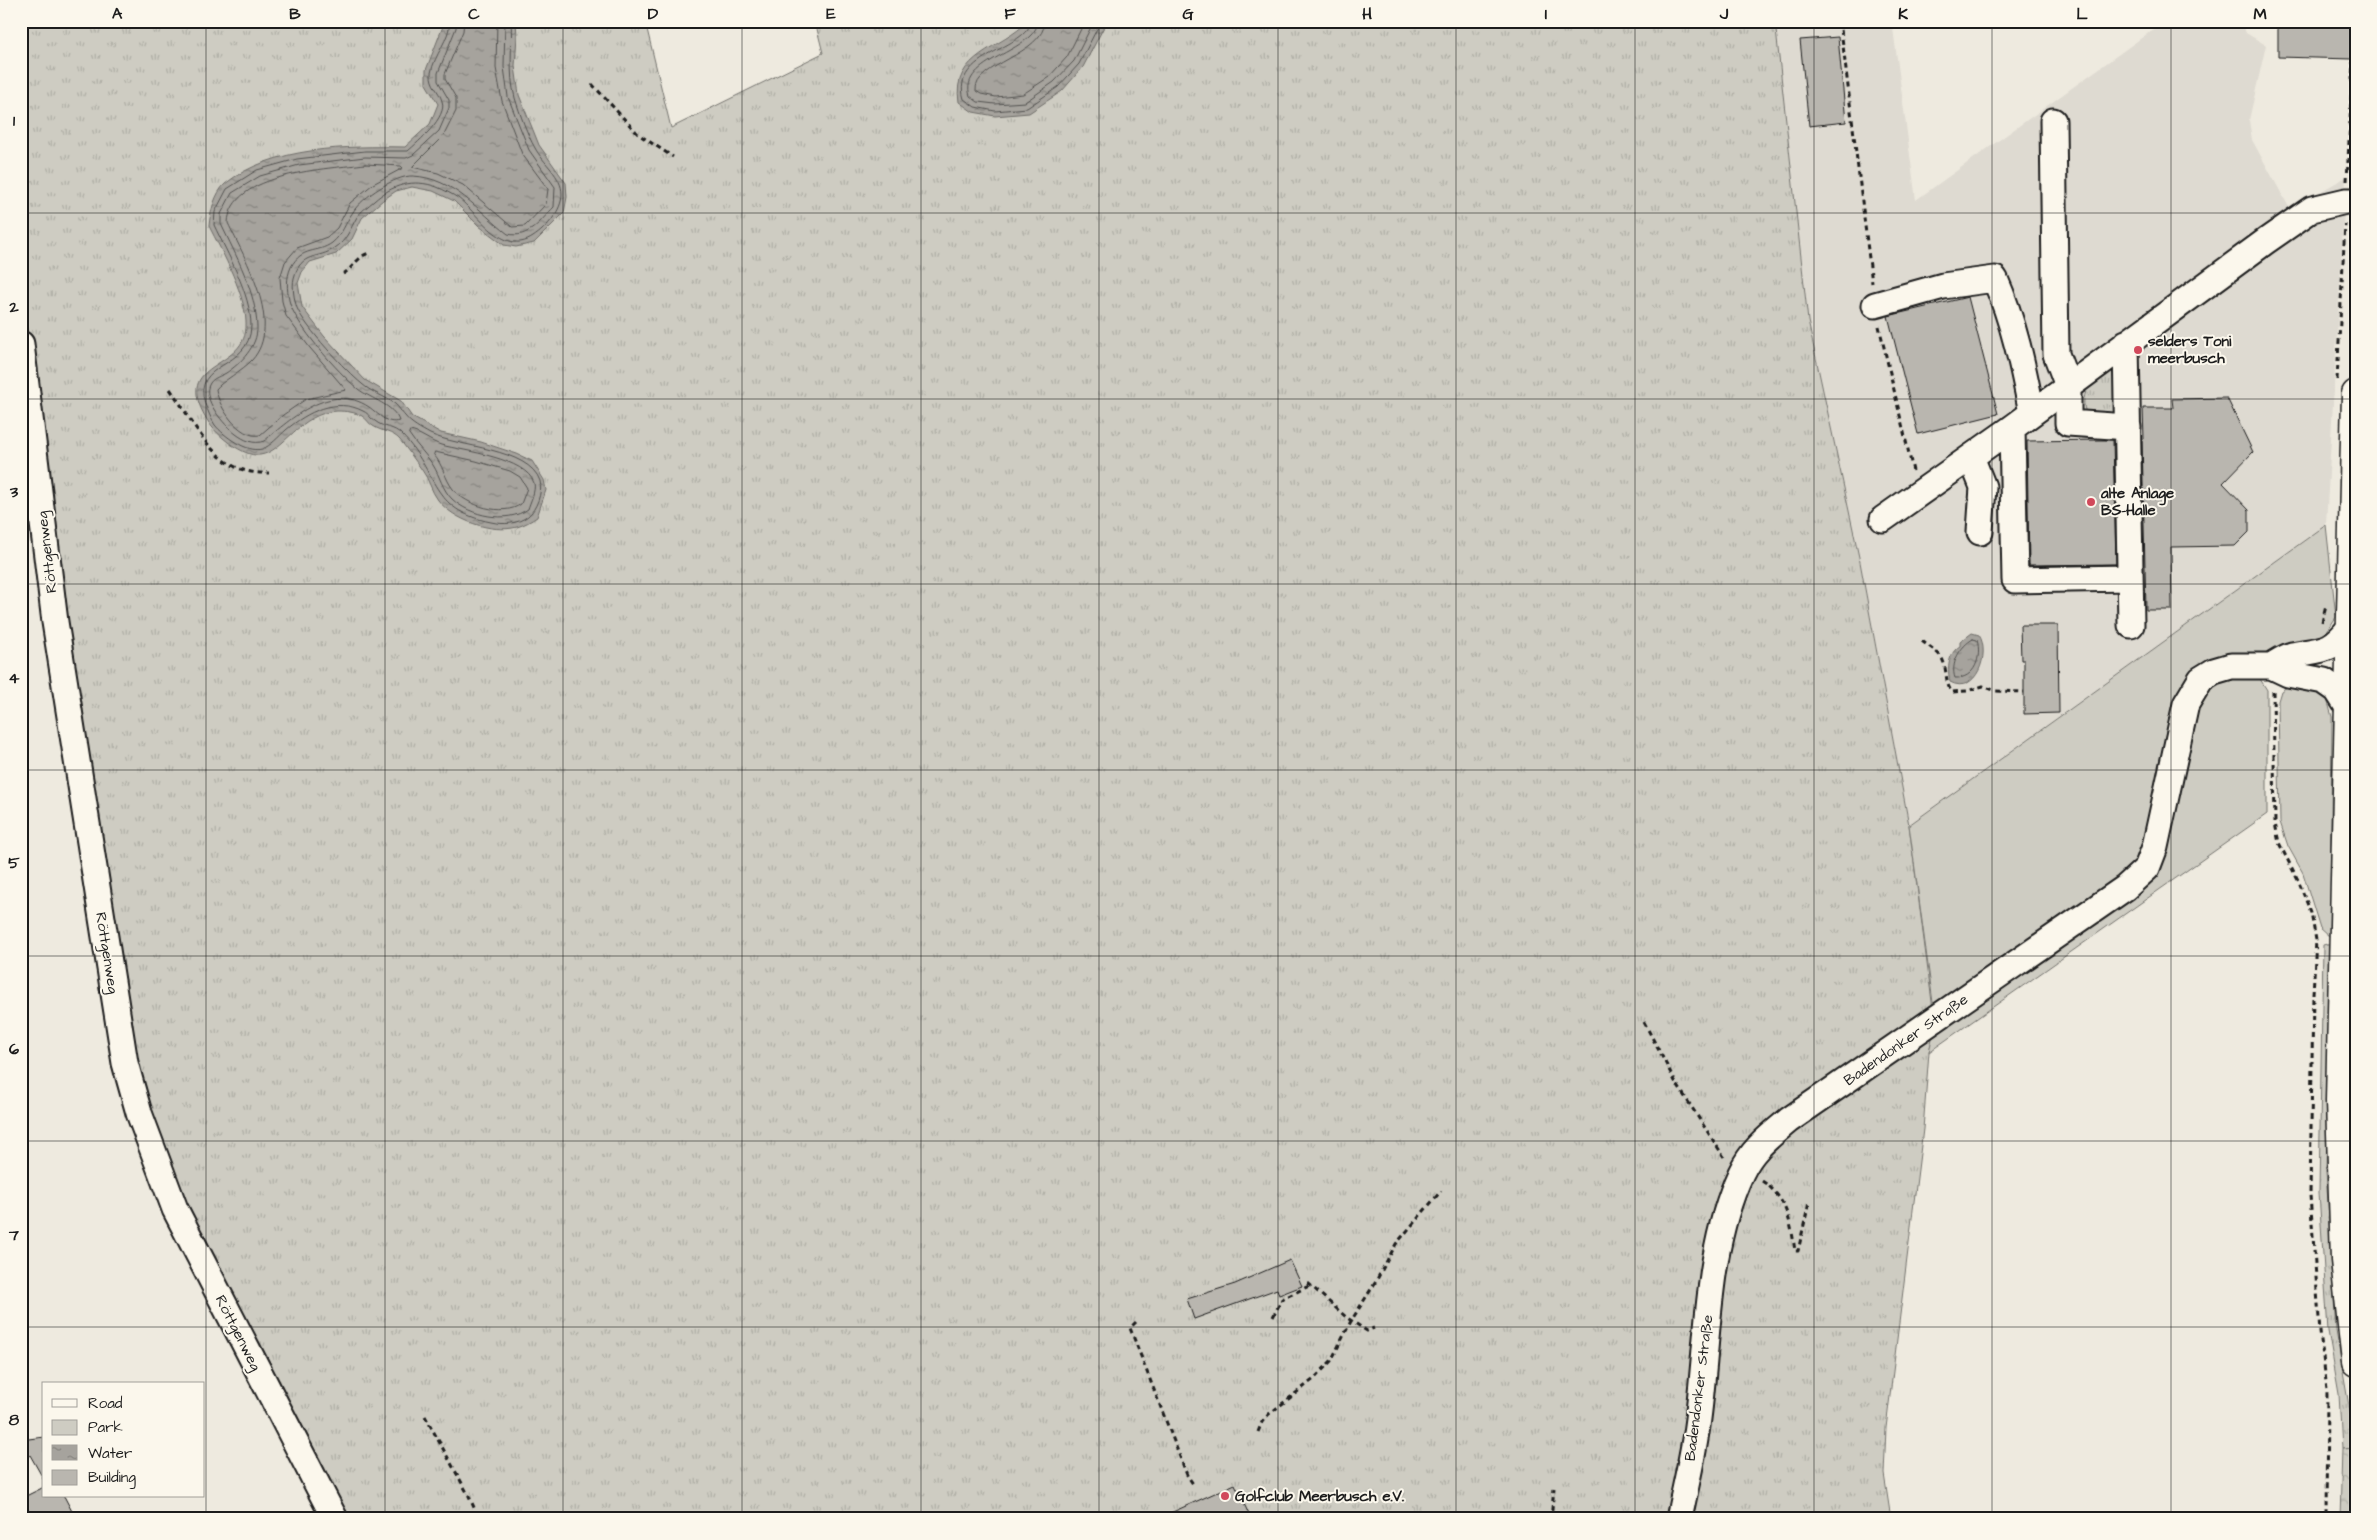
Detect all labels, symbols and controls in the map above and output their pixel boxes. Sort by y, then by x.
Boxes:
text: A [112,3,123,25]
text: B [289,3,301,25]
text: C [468,3,480,25]
text: D [648,3,659,25]
text: E [826,3,836,25]
text: F [1004,3,1016,25]
text: G [1182,3,1194,25]
text: H [1362,3,1372,25]
text: I [1545,3,1547,25]
text: J [1719,3,1729,25]
text: K [1898,3,1908,25]
text: L [2076,3,2088,25]
text: M [2253,3,2267,25]
text: 1 [13,110,16,132]
text: 2 [8,296,19,318]
place label: selders Toni meerbusch [2148,331,2232,369]
marker: selders Toni meerbusch [2132,344,2144,356]
text: 3 [9,481,19,503]
place label: alte Anlage BS-Halle [2100,483,2174,521]
marker: alte Anlage BS-Halle [2085,496,2097,508]
street label: Röttgenweg [32,509,63,594]
text: 4 [9,667,20,689]
text: 5 [8,852,20,874]
street label: Röttgenweg [89,911,124,996]
street label: Badendonker Straße [1840,989,1972,1091]
text: 6 [9,1038,19,1060]
text: 7 [8,1224,19,1246]
street label: Röttgenweg [209,1291,266,1375]
street label: Badendonker Straße [1680,1314,1718,1462]
legend [42,1382,205,1498]
text: Road [88,1393,123,1414]
text: 8 [9,1409,20,1431]
text: Park [88,1417,123,1438]
text: Water [88,1443,132,1464]
text: Building [88,1467,136,1489]
place label: Golfclub Meerbusch e.V. [1235,1486,1404,1507]
marker: Golfclub Meerbusch e.V. [1219,1490,1231,1502]

